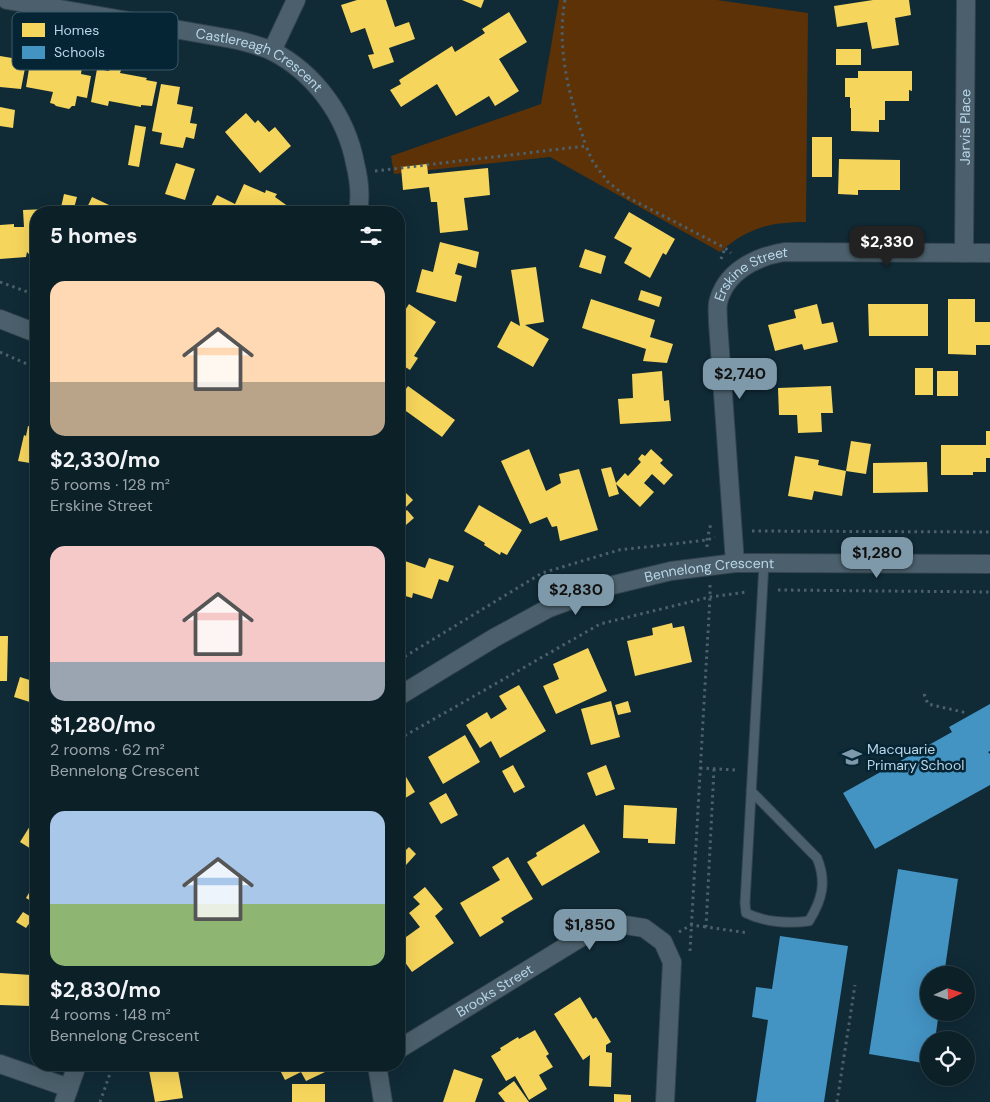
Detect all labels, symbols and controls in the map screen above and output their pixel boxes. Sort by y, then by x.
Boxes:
legend [12,12,178,70]
text: Homes [54,21,99,39]
street label: Castlereagh Crescent [194,24,327,96]
text: Schools [54,43,105,61]
street label: Jarvis Place [956,89,974,165]
text: 5 homes [50,222,137,250]
icon: filters [357,222,385,250]
pin: $2,330 [846,226,928,268]
text: $2,330 [860,231,914,252]
street label: Erskine Street [710,243,788,304]
icon: home [173,314,263,404]
pin: $2,740 [699,358,781,400]
text: $2,740 [714,363,766,384]
text: $2,330/mo [50,446,160,474]
text: 5 rooms · 128 m² [50,474,170,495]
text: Erskine Street [50,495,153,516]
pin: $1,280 [836,536,918,579]
text: $1,280 [852,542,902,563]
street label: Bennelong Crescent [643,554,774,586]
pin: $2,830 [535,574,617,616]
icon: home [173,579,263,669]
text: $2,830 [549,579,603,600]
text: $1,280/mo [50,711,156,739]
text: 2 rooms · 62 m² [50,739,165,760]
place label: Macquarie Primary School [867,740,964,774]
school or university icon: Macquarie Primary School [841,746,863,768]
text: Bennelong Crescent [50,760,200,781]
icon: home [173,844,263,934]
pin: $1,850 [549,908,631,951]
text: $1,850 [565,914,615,935]
street label: Brooks Street [453,960,536,1021]
north arrow [920,966,975,1021]
map controls [920,966,975,1086]
text: $2,830/mo [50,976,161,1004]
text: 4 rooms · 148 m² [50,1004,171,1025]
text: Bennelong Crescent [50,1025,200,1046]
button: locate [920,1031,975,1086]

